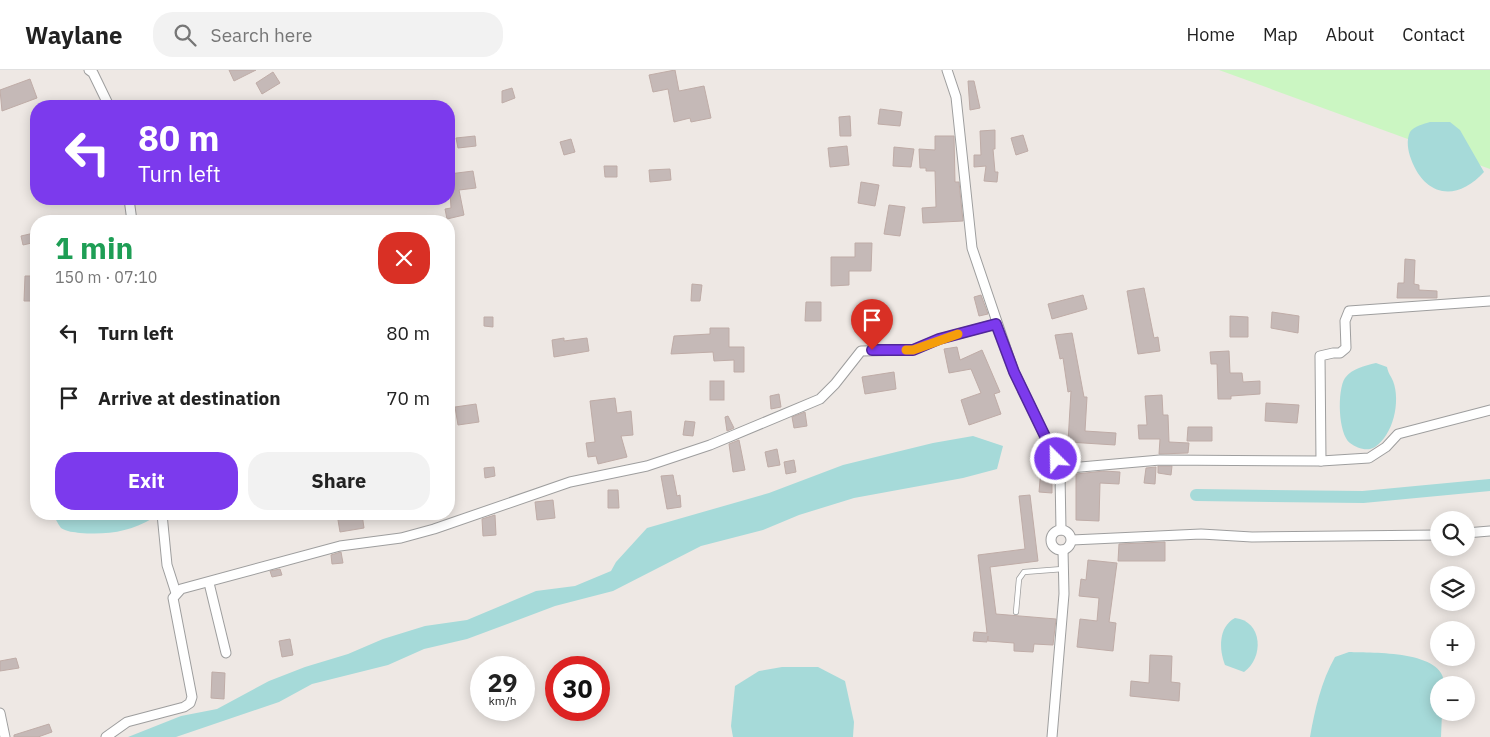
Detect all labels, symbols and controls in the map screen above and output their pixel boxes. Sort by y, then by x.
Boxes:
search box [153,12,503,57]
text: Waylane [25,19,123,51]
icon: search [171,21,199,49]
text: Search here [211,23,312,47]
text: Home [1187,23,1235,46]
text: Map [1263,23,1298,46]
text: About [1326,23,1374,46]
text: Contact [1402,23,1465,46]
text: 80 m [138,115,220,161]
icon: left [55,120,120,185]
text: Turn left [138,159,221,188]
text: 1 min [55,228,133,267]
button: close [378,232,430,284]
text: 150 m · 07:10 [55,267,157,287]
pin [851,299,893,350]
icon: arrive [858,306,886,334]
icon: left [55,319,83,347]
text: Turn left [98,321,174,345]
text: 80 m [386,321,430,345]
icon: arrive [55,384,83,412]
text: Arrive at destination [98,386,281,410]
text: 70 m [386,386,430,410]
position arrow [1029,432,1081,484]
button: Exit [55,452,238,510]
button: Share [248,452,430,510]
map controls [1430,511,1475,721]
button: search [1430,511,1475,556]
button: layers [1430,566,1475,611]
button: + [1430,621,1475,666]
speed limit sign: 30 [545,656,610,721]
text: 29 [487,666,518,699]
button: − [1430,676,1475,721]
text: km/h [488,693,517,708]

